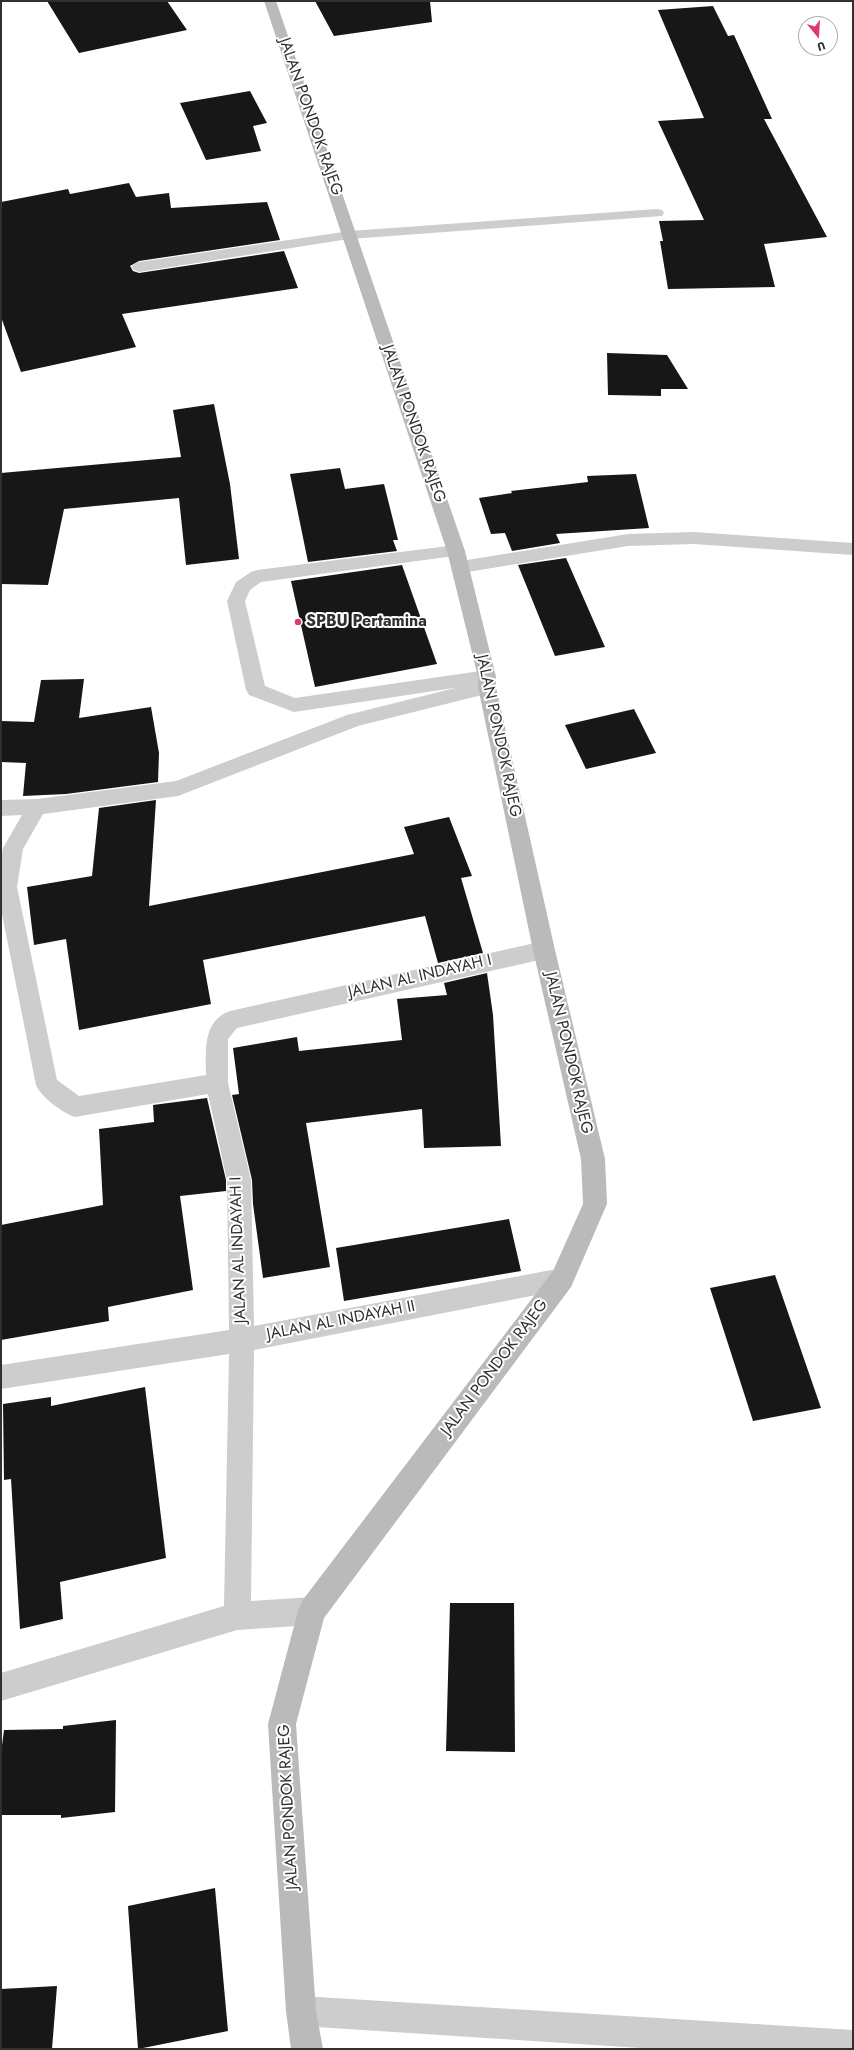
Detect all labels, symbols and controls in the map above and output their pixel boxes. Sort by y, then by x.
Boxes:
north arrow [798,16,838,56]
street label: JALAN PONDOK RAJEG [274,36,346,198]
text: U [815,38,828,55]
street label: JALAN PONDOK RAJEG [377,343,449,505]
place label: SPBU Pertamina [306,612,427,632]
marker: SPBU Pertamina [293,617,303,627]
street label: JALAN PONDOK RAJEG [471,653,525,819]
street label: JALAN AL INDAYAH I [346,951,494,1003]
street label: JALAN PONDOK RAJEG [540,970,596,1136]
street label: JALAN AL INDAYAH I [227,1176,251,1324]
street label: JALAN PONDOK RAJEG [438,1296,552,1440]
street label: JALAN AL INDAYAH II [265,1297,417,1345]
street label: JALAN PONDOK RAJEG [275,1724,303,1890]

